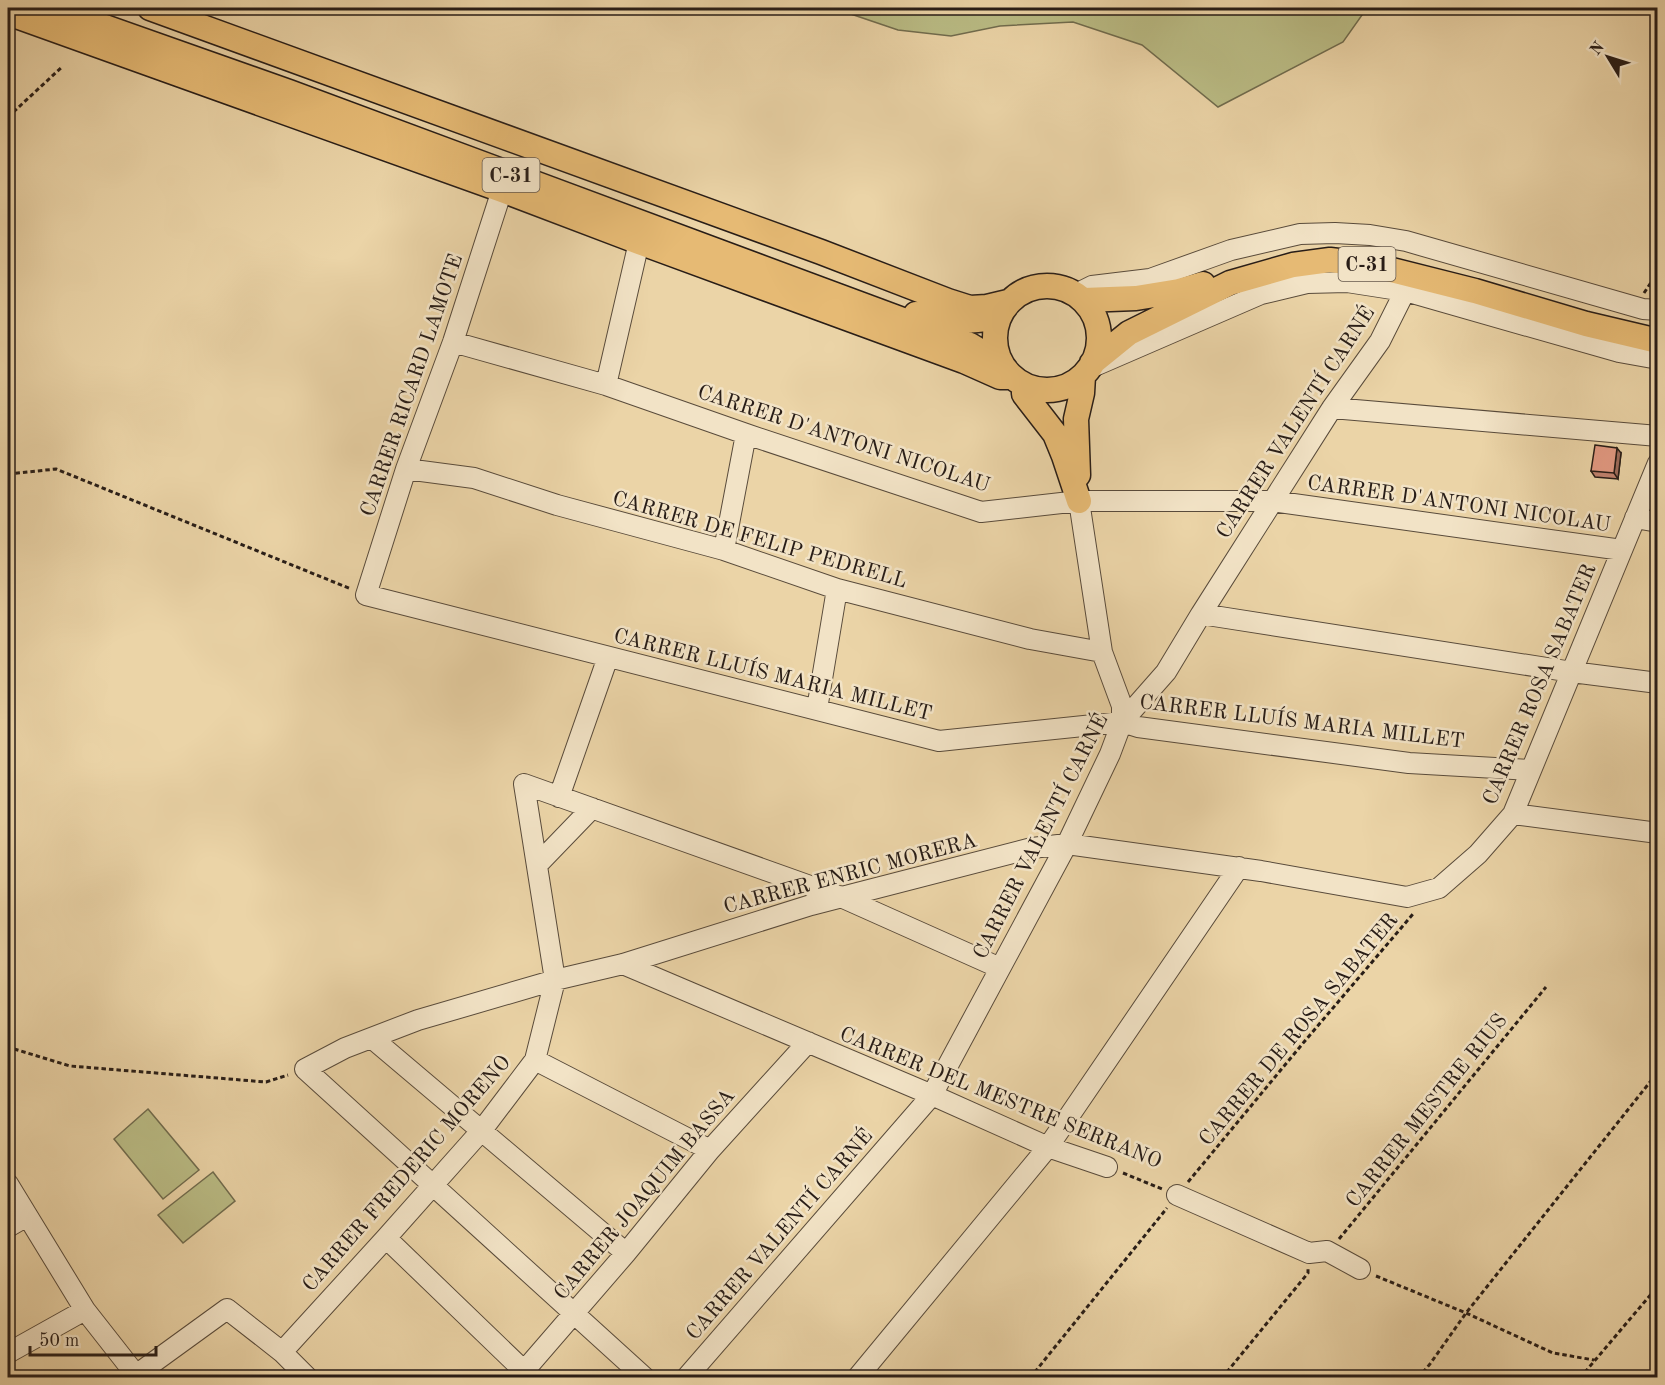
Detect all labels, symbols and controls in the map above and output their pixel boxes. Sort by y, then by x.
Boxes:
north arrow [1578,27,1638,87]
text: N [1588,39,1608,59]
road number: C-31 [482,158,540,192]
road number: C-31 [1338,247,1396,281]
street label: CARRER RICARD LAMOTE [358,252,467,519]
street label: CARRER VALENTÍ CARNÉ [1210,301,1379,543]
street label: CARRER D'ANTONI NICOLAU [695,382,992,497]
street label: CARRER D'ANTONI NICOLAU [1306,473,1612,536]
street label: CARRER DE FELIP PEDRELL [610,488,909,593]
street label: CARRER ROSA SABATER [1480,561,1601,808]
street label: CARRER LLUÍS MARIA MILLET [611,622,935,725]
street label: CARRER LLUÍS MARIA MILLET [1138,688,1466,753]
street label: CARRER VALENTÍ CARNÉ [967,709,1113,963]
street label: CARRER ENRIC MORERA [721,830,979,918]
street label: CARRER DE ROSA SABATER [1196,910,1402,1150]
street label: CARRER MESTRE RIUS [1343,1010,1512,1212]
street label: CARRER DEL MESTRE SERRANO [836,1024,1164,1173]
street label: CARRER FREDERIC MORENO [299,1052,515,1296]
street label: CARRER JOAQUIM BASSA [551,1085,739,1305]
street label: CARRER VALENTÍ CARNÉ [680,1123,877,1345]
scale bar [30,1319,156,1357]
text: 50 m [39,1332,79,1350]

